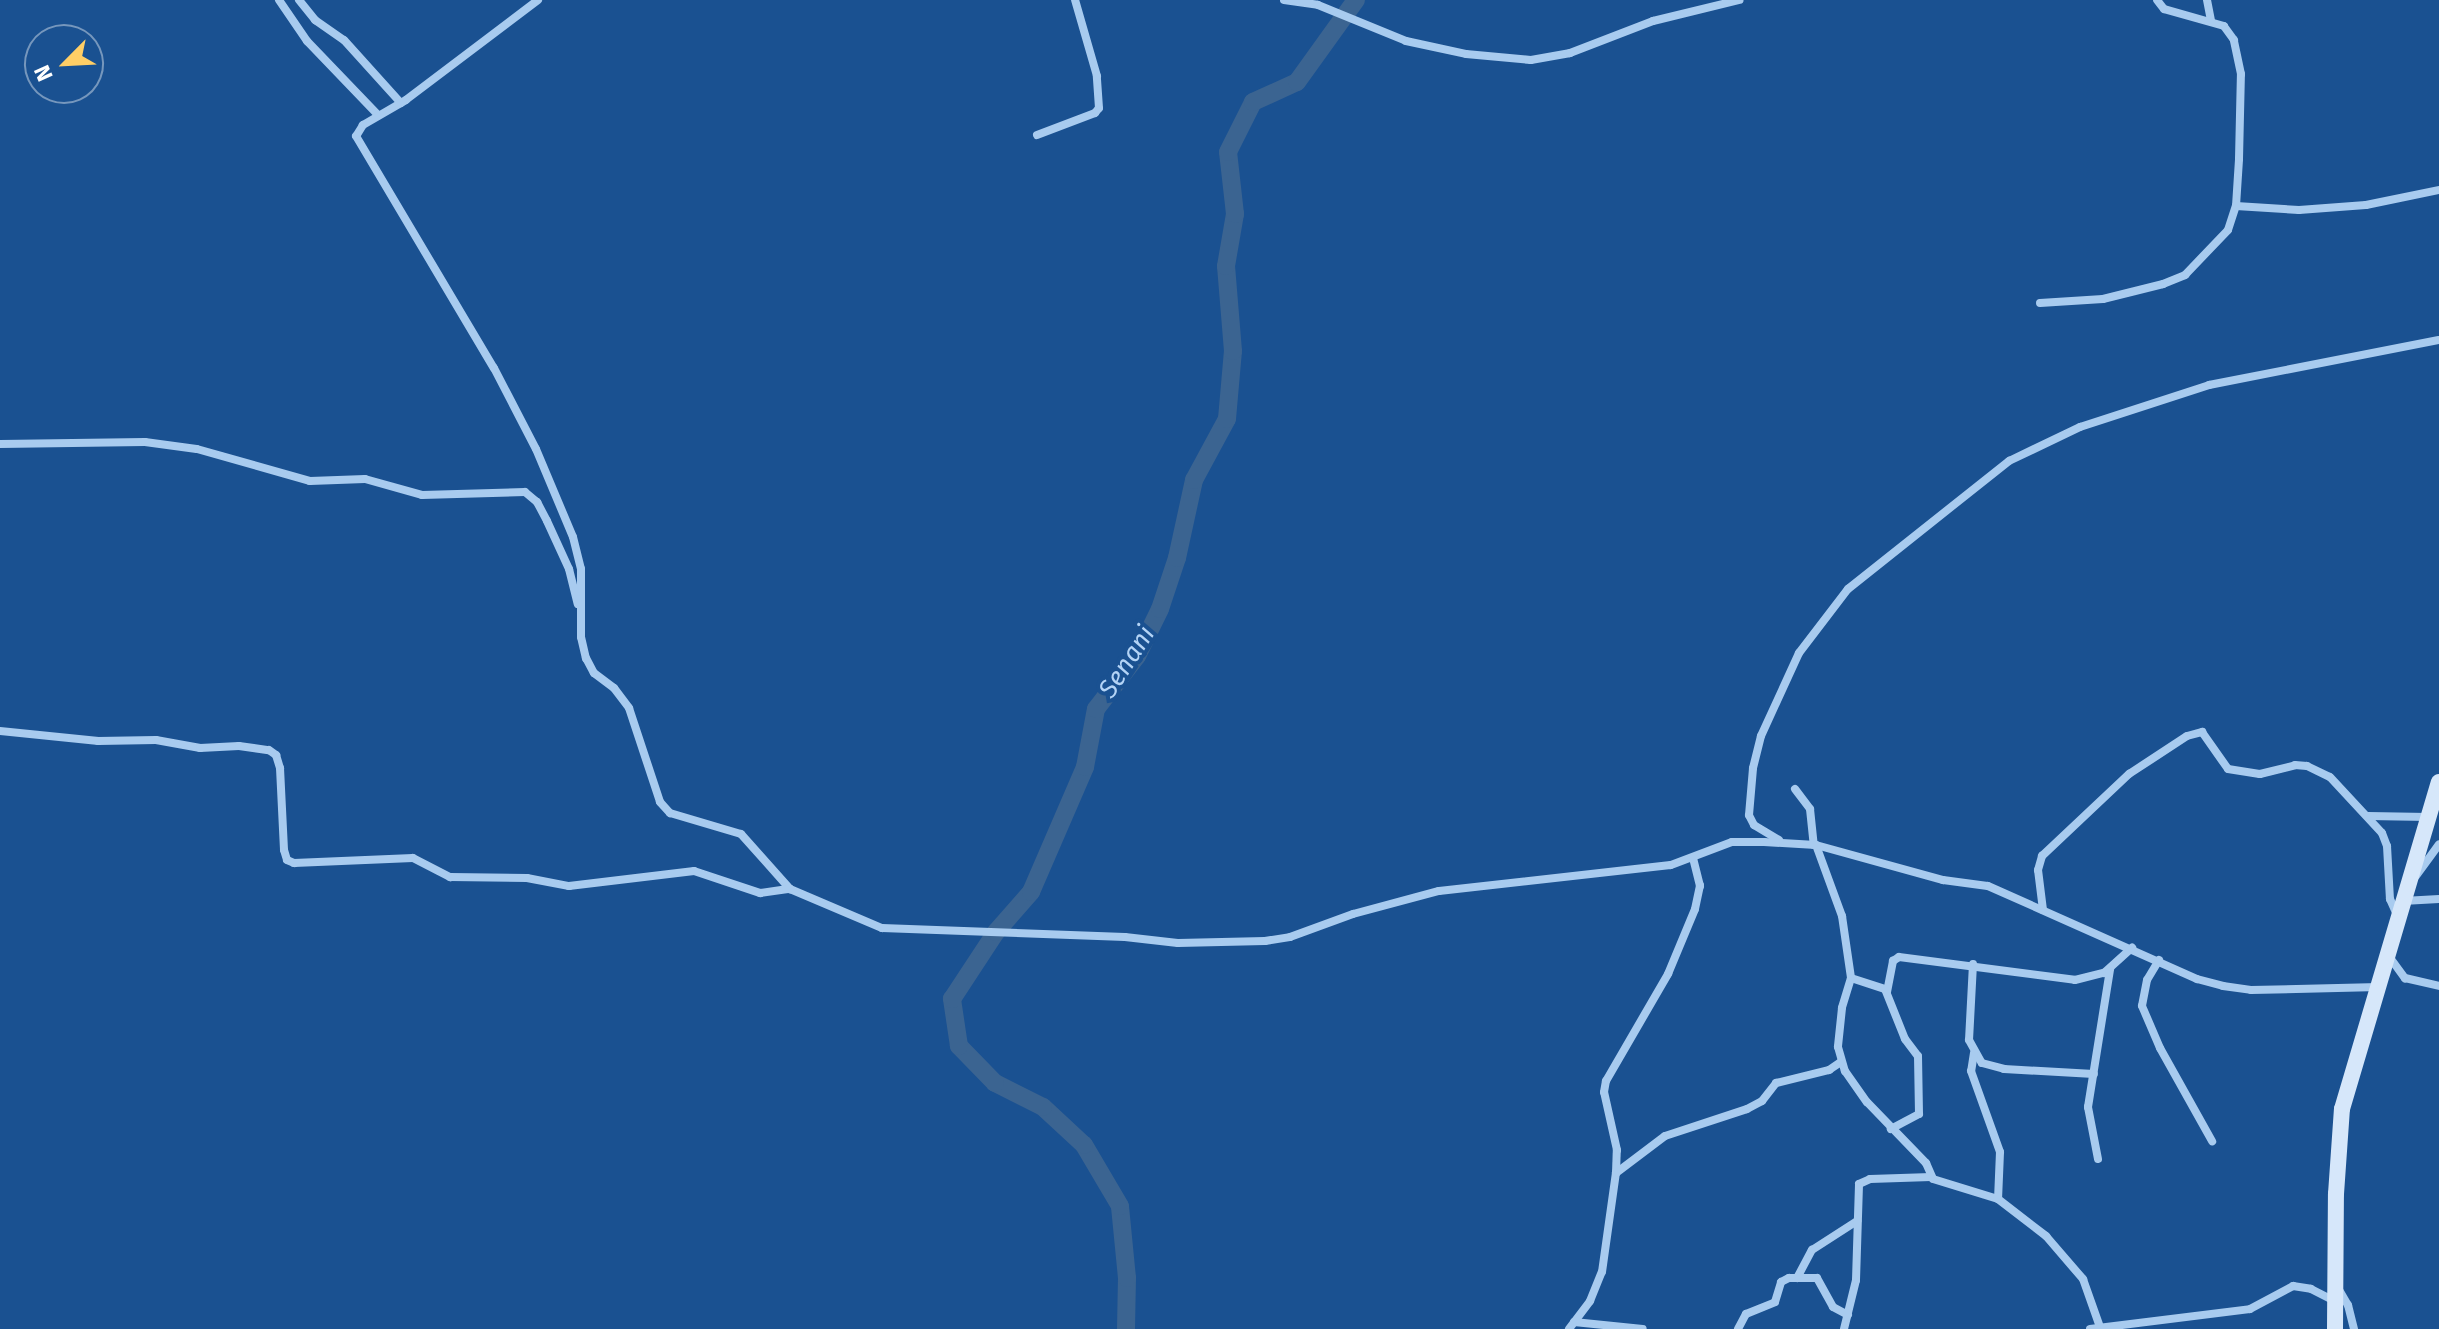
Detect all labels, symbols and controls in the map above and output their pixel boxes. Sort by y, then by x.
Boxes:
north arrow [24,24,104,104]
text: N [28,61,59,85]
water label: Senani [1092,620,1162,704]

